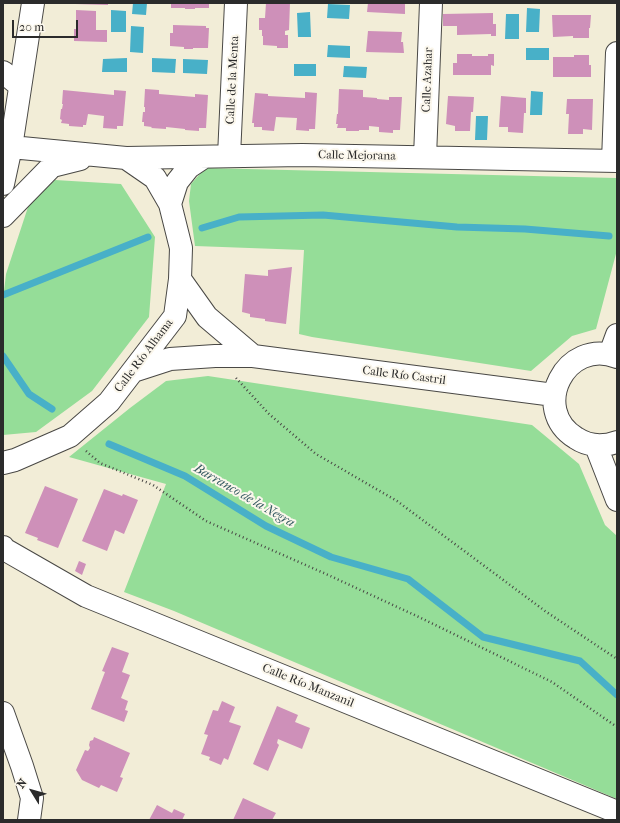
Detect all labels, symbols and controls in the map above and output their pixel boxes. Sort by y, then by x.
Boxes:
scale bar [14,12,80,38]
text: 20 m [19,20,44,34]
street label: Calle de la Menta [223,35,243,125]
street label: Calle Azahar [420,47,436,113]
street label: Calle Mejorana [318,148,396,164]
street label: Calle Río Alhama [112,316,176,396]
street label: Calle Río Castril [362,364,446,388]
water label: Barranco de la Negra [191,461,297,531]
street label: Calle Río Manzanil [260,661,356,711]
north arrow [12,771,52,811]
text: N [14,776,30,791]

